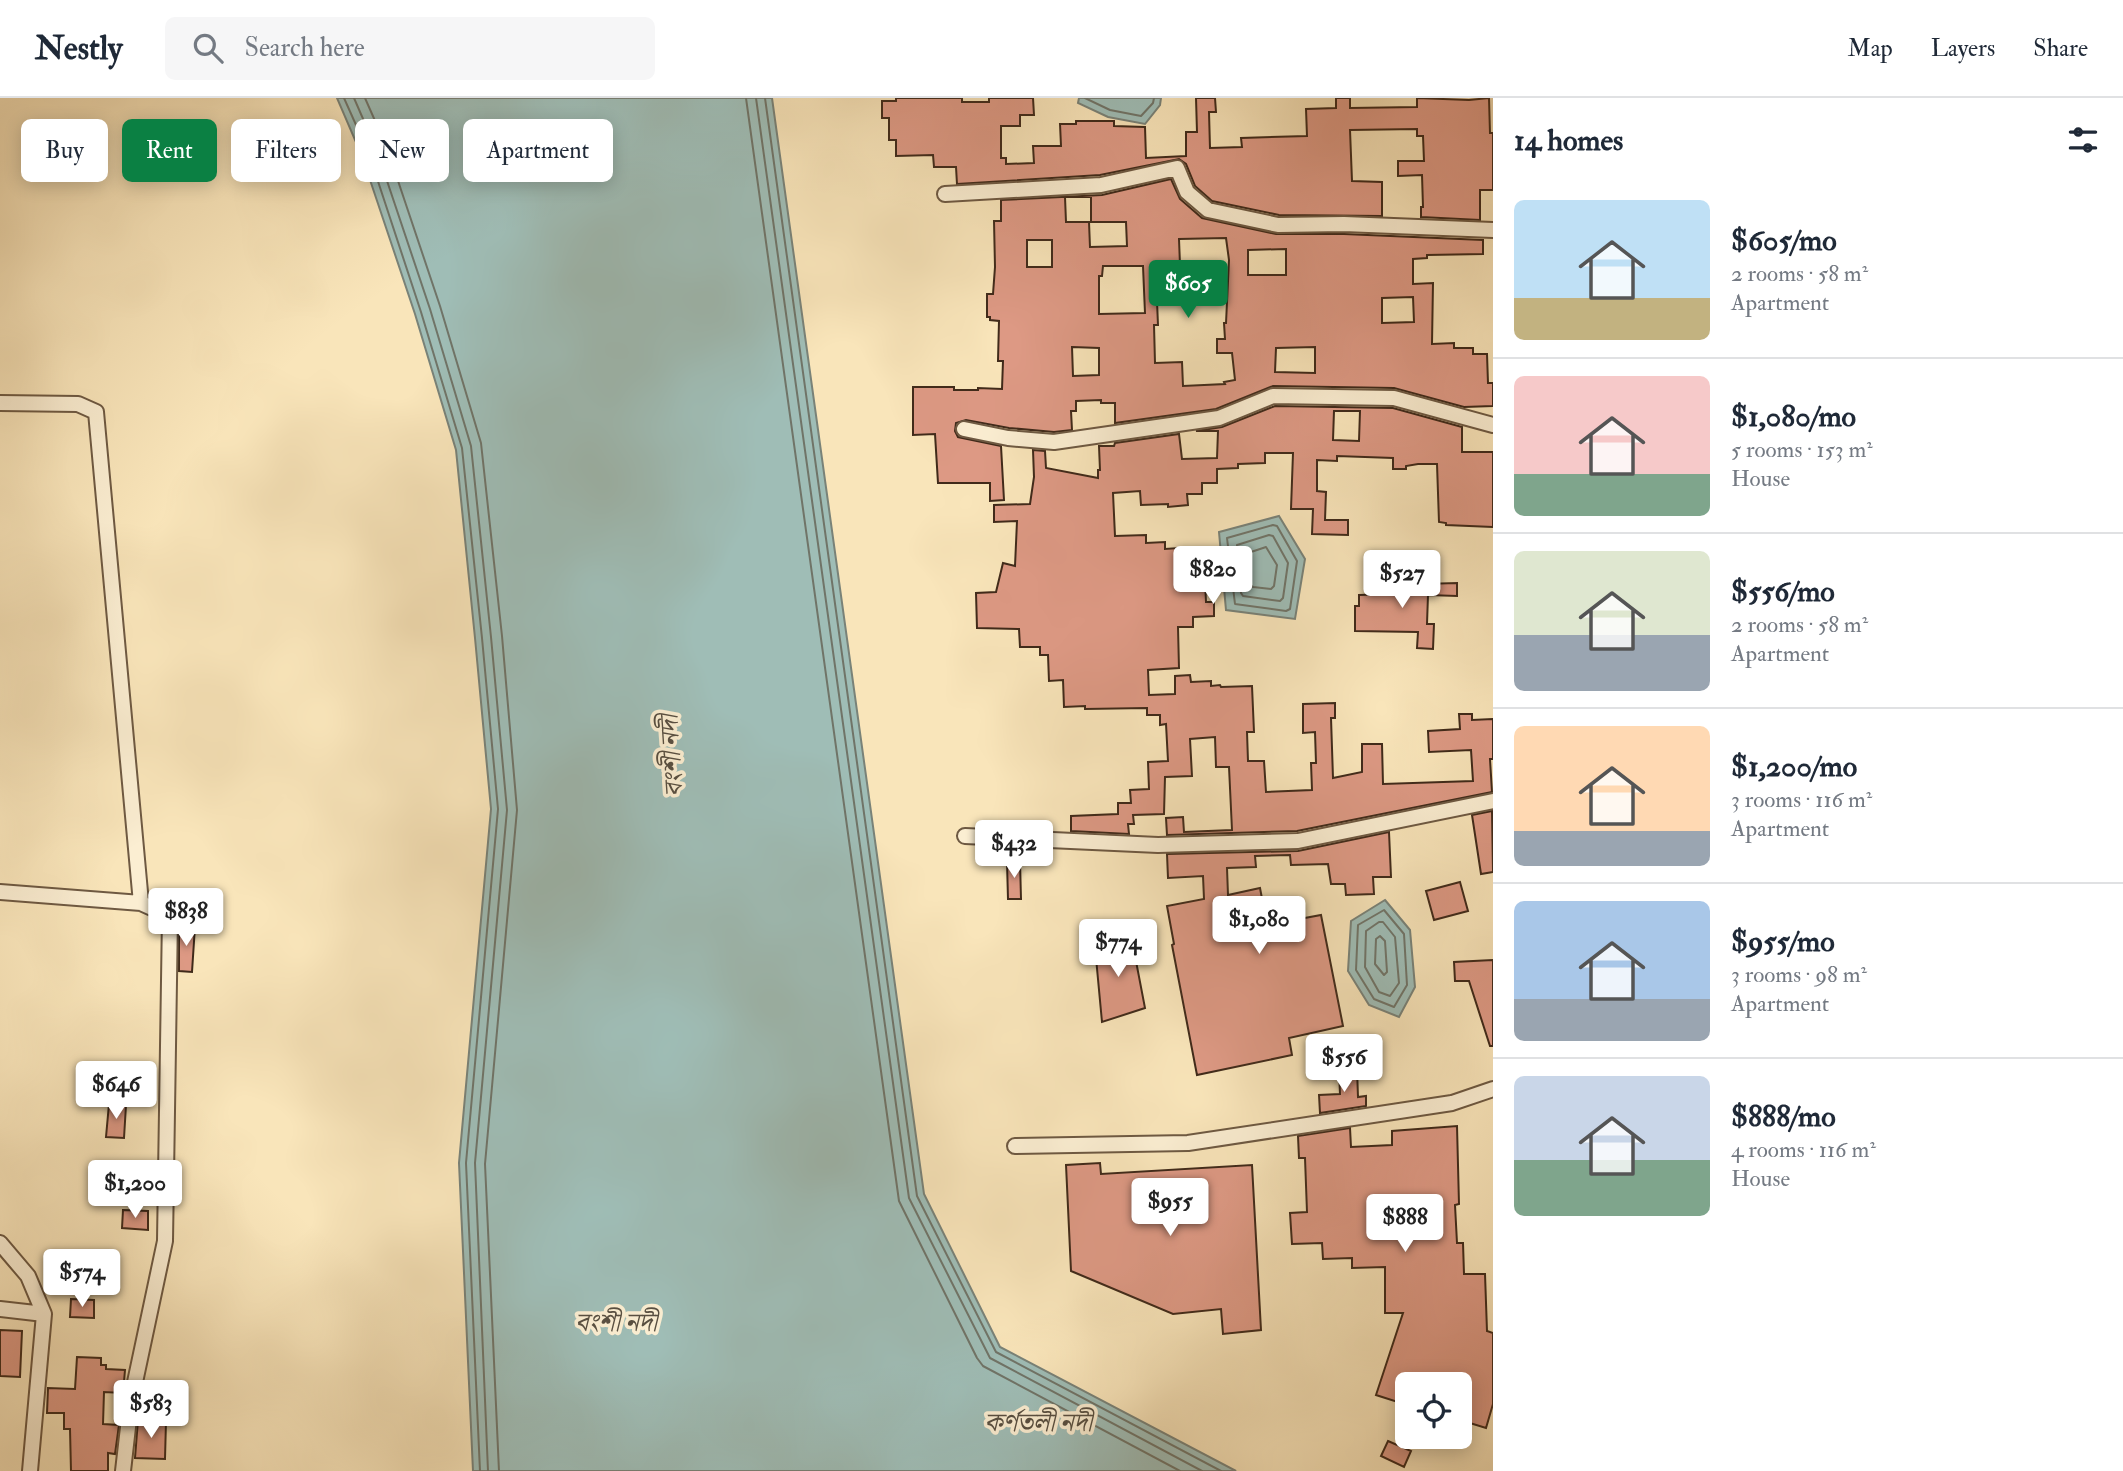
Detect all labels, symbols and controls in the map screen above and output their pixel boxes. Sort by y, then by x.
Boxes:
search box [165,17,655,80]
text: Nestly [35,28,123,69]
icon: search [189,29,227,67]
text: Search here [245,32,365,64]
text: Map [1848,33,1893,64]
text: Layers [1931,33,1995,64]
text: Share [2033,33,2088,64]
chip: Buy [21,119,108,182]
chip: Rent [122,119,217,182]
chip: Filters [231,119,341,182]
chip: New [355,119,449,182]
chip: Apartment [463,119,613,182]
icon: filters [2064,121,2102,159]
text: 14 homes [1514,122,1623,159]
text: $605/mo [1731,222,1837,259]
icon: home [1570,228,1654,312]
text: 2 rooms · 58 m² [1731,259,1868,288]
pin: $605 [1147,260,1229,320]
text: $605 [1165,268,1211,297]
text: Apartment [1731,288,1829,317]
text: $1,080/mo [1731,398,1856,435]
icon: home [1570,404,1654,488]
text: 5 rooms · 153 m² [1731,435,1873,464]
text: House [1731,464,1790,493]
pin: $820 [1172,546,1254,606]
pin: $527 [1361,550,1443,610]
text: $820 [1189,554,1237,583]
text: $527 [1379,558,1425,587]
text: $556/mo [1731,573,1835,610]
icon: home [1570,579,1654,663]
text: 2 rooms · 58 m² [1731,610,1868,639]
text: Apartment [1731,639,1829,668]
water label: বংশী নদী [653,711,691,798]
text: $1,200/mo [1731,748,1857,785]
icon: home [1570,754,1654,838]
text: 3 rooms · 116 m² [1731,785,1872,814]
text: Apartment [1731,814,1829,843]
pin: $432 [973,820,1055,880]
text: $432 [991,828,1037,857]
pin: $838 [145,888,227,948]
text: $838 [164,896,208,925]
pin: $1,080 [1202,896,1316,956]
text: $1,080 [1228,904,1290,933]
pin: $774 [1077,920,1159,979]
text: $955/mo [1731,923,1835,960]
text: $774 [1095,927,1141,956]
icon: home [1570,929,1654,1013]
text: 3 rooms · 98 m² [1731,960,1867,989]
text: Apartment [1731,989,1829,1018]
pin: $556 [1303,1034,1385,1094]
text: $556 [1322,1042,1366,1071]
pin: $646 [75,1062,157,1121]
text: $646 [92,1069,140,1098]
text: $888/mo [1731,1098,1836,1135]
icon: home [1570,1104,1654,1188]
text: 4 rooms · 116 m² [1731,1135,1876,1164]
pin: $1,200 [78,1160,192,1220]
text: House [1731,1164,1790,1193]
text: $1,200 [104,1168,166,1197]
pin: $955 [1129,1178,1211,1238]
text: $955 [1147,1186,1193,1215]
pin: $888 [1364,1194,1446,1254]
text: $888 [1382,1202,1428,1231]
pin: $574 [41,1250,123,1309]
text: $574 [59,1257,105,1286]
water label: বংশী নদী [575,1307,660,1339]
map controls [1395,1372,1472,1449]
button: locate [1395,1372,1472,1449]
pin: $583 [110,1380,192,1440]
text: $583 [130,1388,172,1417]
water label: কর্ণতলী নদী [984,1407,1095,1439]

